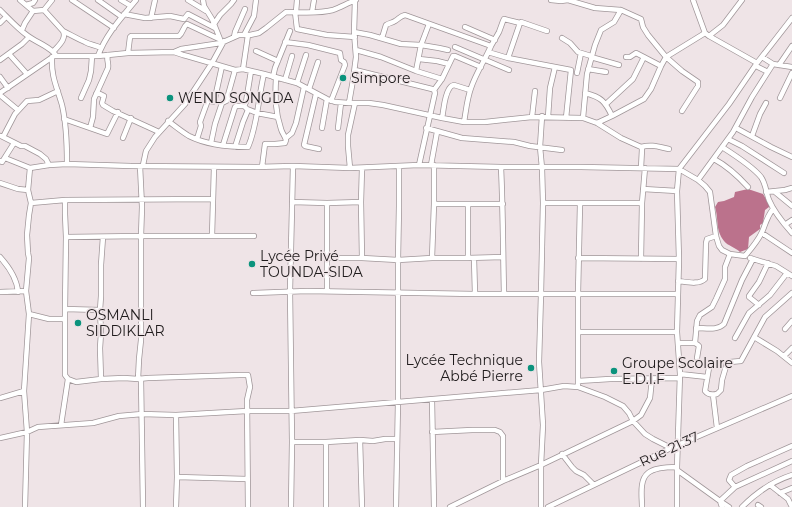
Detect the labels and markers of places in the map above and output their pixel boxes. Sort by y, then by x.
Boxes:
place label: Simpore [351,69,410,87]
marker: Simpore [338,73,348,83]
place label: WEND SONGDA [178,89,294,107]
marker: WEND SONGDA [165,93,175,103]
place label: Lycée Privé TOUNDA-SIDA [260,247,364,281]
marker: Lycée Privé TOUNDA-SIDA [247,259,257,269]
place label: OSMANLI SIDDIKLAR [86,306,165,340]
marker: OSMANLI SIDDIKLAR [73,318,83,328]
place label: Lycée Technique Abbé Pierre [405,351,523,385]
place label: Groupe Scolaire E.D.I.F [622,354,733,388]
marker: Lycée Technique Abbé Pierre [526,363,536,373]
marker: Groupe Scolaire E.D.I.F [609,366,619,376]

